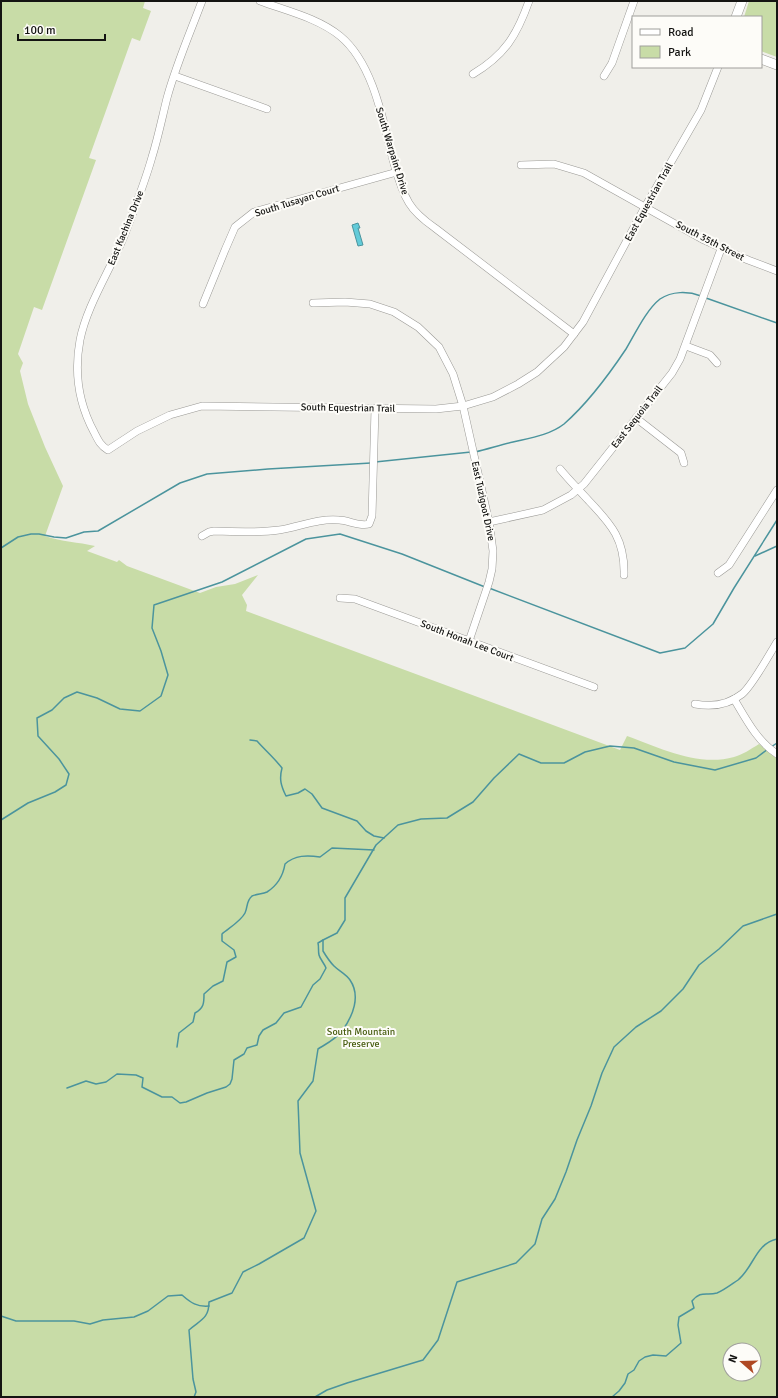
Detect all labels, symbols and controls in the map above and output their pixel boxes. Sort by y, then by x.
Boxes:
scale bar [18,16,105,42]
legend [632,16,762,68]
text: 100 m [24,23,56,38]
text: Road [668,25,694,40]
text: Park [668,45,691,60]
street label: South Warpaint Drive [373,106,411,196]
street label: East Equestrian Trail [622,161,676,243]
street label: South Tusayan Court [253,182,341,220]
street label: East Kachina Drive [106,189,146,267]
street label: South 35th Street [674,219,747,264]
street label: East Sequoia Trail [609,383,665,451]
street label: South Equestrian Trail [301,401,395,415]
street label: East Tuzigoot Drive [469,460,497,542]
street label: South Honah Lee Court [419,618,516,664]
park label: South Mountain Preserve [327,1026,395,1050]
north arrow [722,1342,762,1382]
text: N [726,1353,740,1365]

